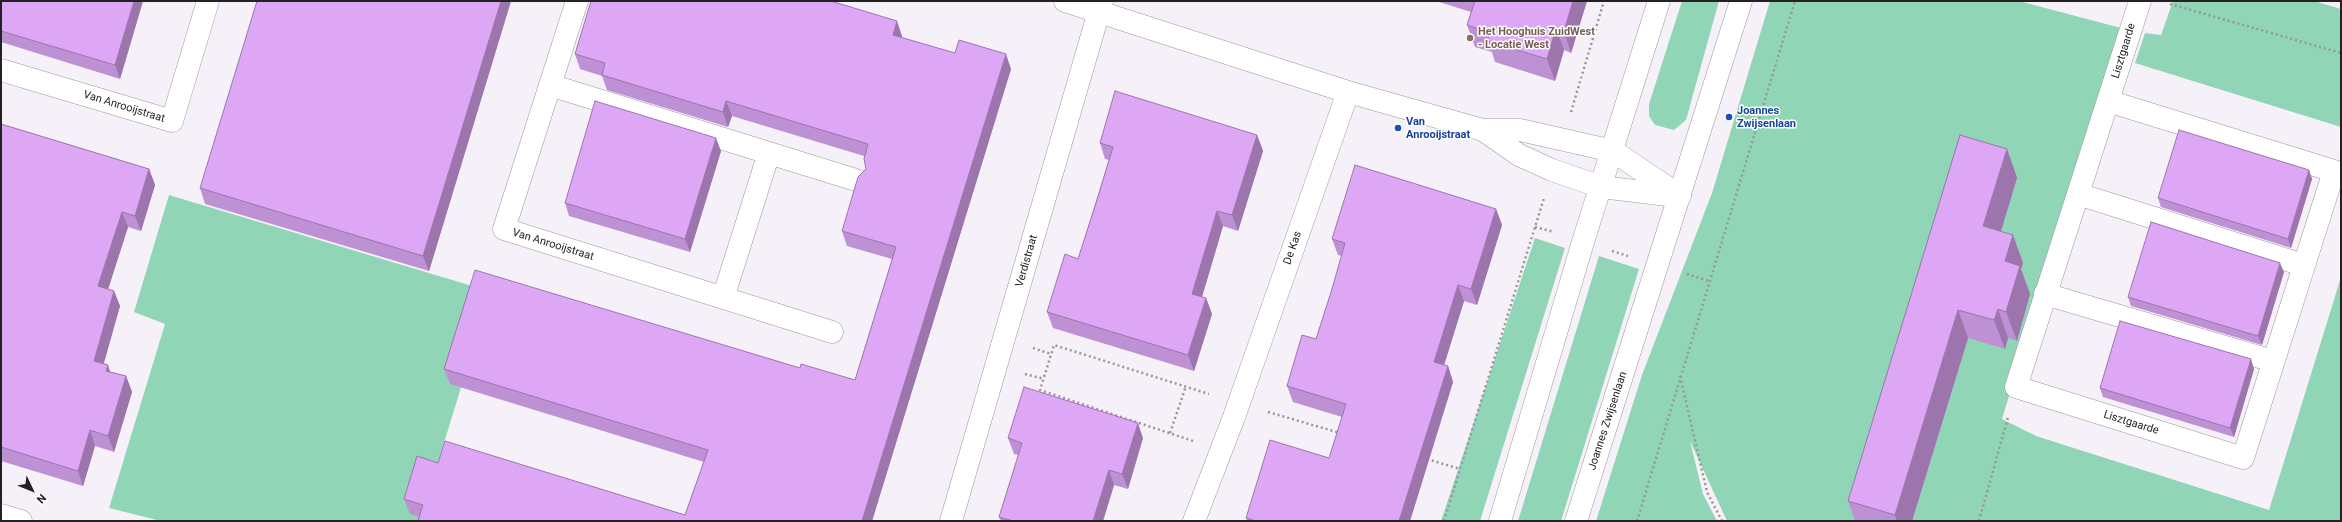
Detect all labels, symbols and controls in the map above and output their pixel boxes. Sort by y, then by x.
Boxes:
street label: Lisztgaarde [2109,22,2139,80]
place label: Het Hooghuis ZuidWest - Locatie West [1478,25,1595,51]
marker: Het Hooghuis ZuidWest - Locatie West [1465,33,1475,43]
street label: Van Anrooijstraat [82,88,166,126]
place label: Joannes Zwijsenlaan [1737,104,1796,130]
marker: Joannes Zwijsenlaan [1724,112,1734,122]
place label: Van Anrooijstraat [1406,115,1470,141]
marker: Van Anrooijstraat [1393,123,1403,133]
street label: Van Anrooijstraat [511,226,595,264]
street label: De Kas [1281,230,1305,266]
street label: Verdistraat [1013,233,1041,289]
street label: Joannes Zwijsenlaan [1586,370,1630,472]
street label: Lisztgaarde [2102,408,2160,438]
north arrow [12,470,52,510]
text: N [34,491,49,506]

